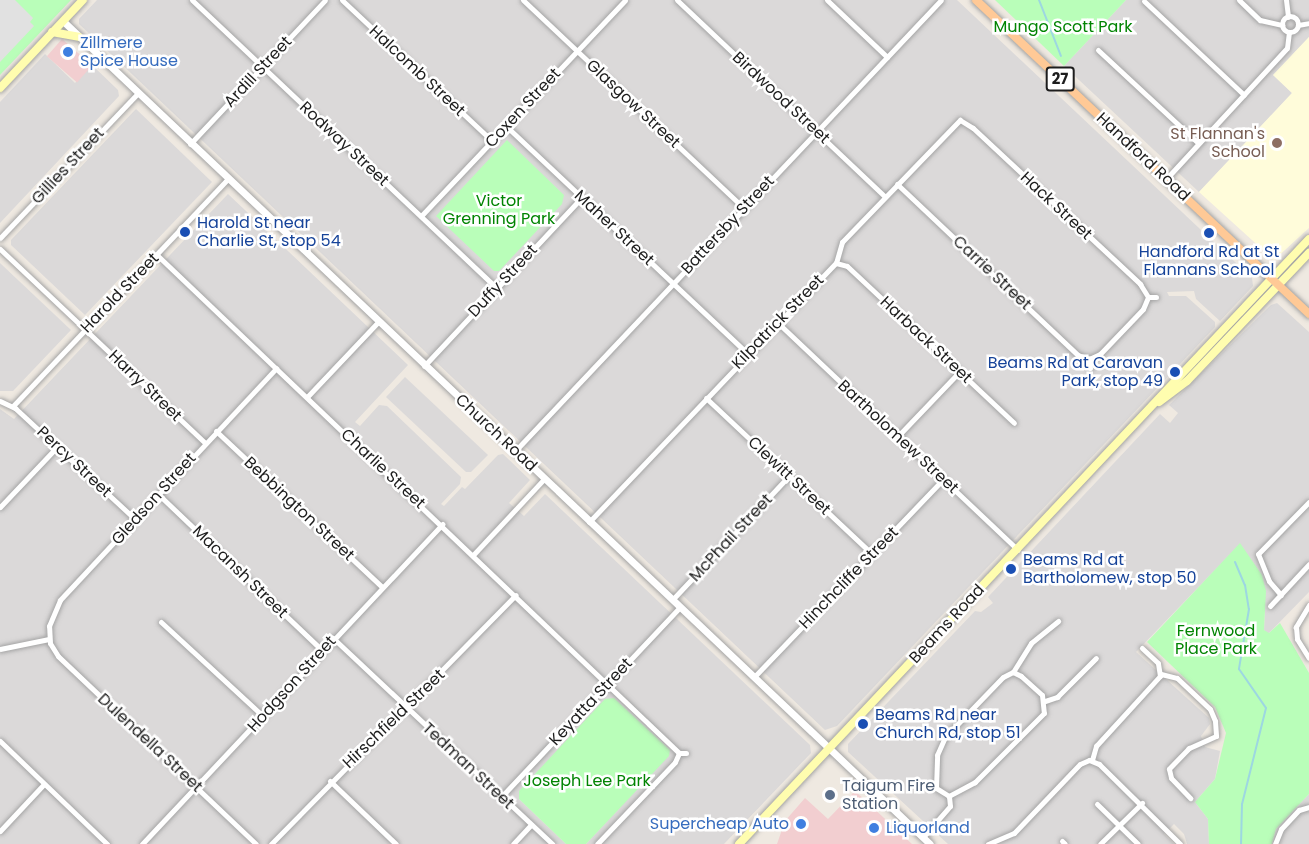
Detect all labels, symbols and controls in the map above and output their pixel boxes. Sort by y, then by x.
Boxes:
park label: Mungo Scott Park [993,17,1133,37]
street label: Halcomb Street [365,22,469,120]
street label: Ardill Street [220,32,296,112]
place label: Zillmere Spice House [80,33,178,71]
marker: Zillmere Spice House [61,45,75,59]
street label: Birdwood Street [728,48,834,148]
street label: Glasgow Street [582,56,684,152]
street label: Coxen Street [481,64,565,152]
road number: 27 [1045,67,1075,91]
street label: Rodway Street [295,98,393,190]
street label: Handford Road [1092,109,1194,205]
street label: Gillies Street [28,124,108,208]
place label: St Flannan's School [1170,124,1265,162]
marker: St Flannan's School [1270,136,1284,150]
street label: Hack Street [1016,168,1096,244]
street label: Battersby Street [678,172,778,278]
street label: Maher Street [570,186,658,270]
park label: Victor Grenning Park [443,191,555,229]
place label: Harold St near Charlie St, stop 54 [197,213,341,251]
marker: Harold St near Charlie St, stop 54 [178,225,192,239]
marker: Handford Rd at St Flannans School [1202,226,1216,240]
street label: Carrie Street [949,232,1035,314]
street label: Duffy Street [465,241,541,321]
place label: Handford Rd at St Flannans School [1139,242,1279,280]
street label: Harold Street [77,249,163,337]
street label: Kilpatrick Street [728,271,828,373]
street label: Harback Street [876,293,976,387]
street label: Harry Street [105,346,185,426]
place label: Beams Rd at Caravan Park, stop 49 [988,353,1163,391]
marker: Beams Rd at Caravan Park, stop 49 [1168,365,1182,379]
street label: Bartholomew Street [834,376,962,498]
street label: Church Road [451,390,541,476]
street label: Percy Street [33,423,115,501]
street label: Charlie Street [337,425,429,513]
street label: Clewitt Street [744,433,834,519]
street label: Gledson Street [108,449,200,549]
street label: Bebbington Street [240,453,358,565]
street label: McPhail Street [686,490,776,586]
street label: Macansh Street [188,522,292,622]
street label: Hinchcliffe Street [795,523,903,633]
place label: Beams Rd at Bartholomew, stop 50 [1023,550,1197,588]
marker: Beams Rd at Bartholomew, stop 50 [1004,562,1018,576]
street label: Beams Road [905,580,989,668]
park label: Fernwood Place Park [1175,621,1257,659]
street label: Hodgson Street [244,632,340,736]
street label: Keyatta Street [545,654,637,750]
street label: Hirschfield Street [339,665,449,773]
street label: Dulendella Street [94,690,206,796]
place label: Beams Rd near Church Rd, stop 51 [875,705,1021,743]
marker: Beams Rd near Church Rd, stop 51 [856,717,870,731]
street label: Tedman Street [418,719,518,813]
park label: Joseph Lee Park [523,771,651,791]
place label: Taigum Fire Station [842,776,935,814]
marker: Taigum Fire Station [823,788,837,802]
place label: Supercheap Auto [650,814,789,834]
marker: Supercheap Auto [794,817,808,831]
place label: Liquorland [886,818,970,838]
marker: Liquorland [867,821,881,835]

